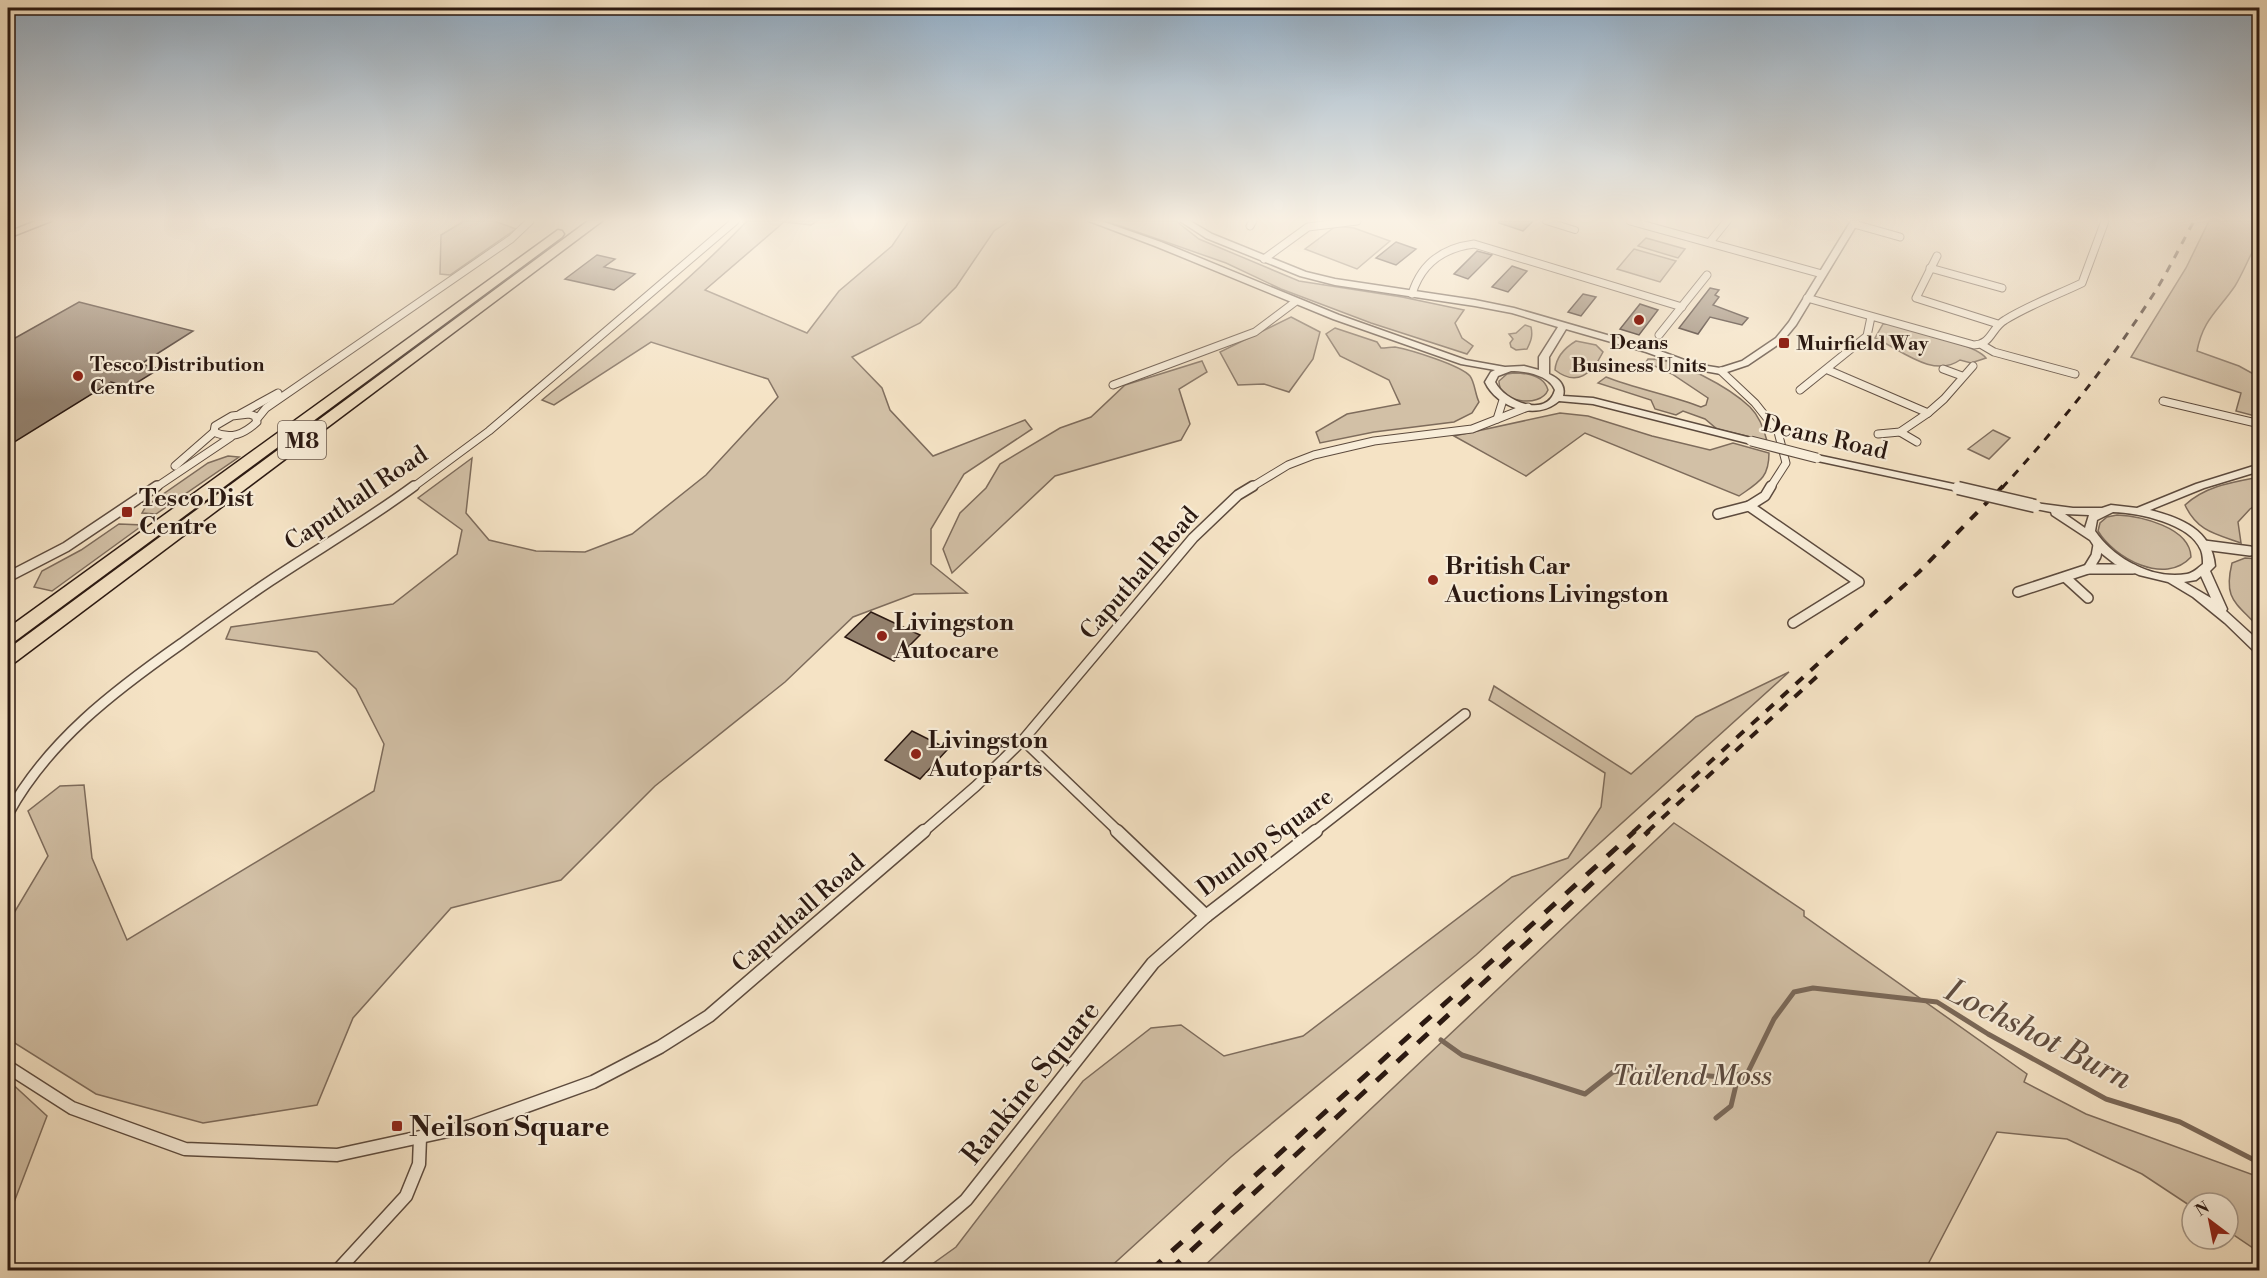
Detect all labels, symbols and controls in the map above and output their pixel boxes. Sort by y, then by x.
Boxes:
marker: Deans Business Units [1632,313,1646,327]
place label: Deans Business Units [1571,331,1707,379]
place label: Muirfield Way [1796,332,1930,357]
marker: Muirfield Way [1777,336,1791,350]
place label: Tesco Distribution Centre [90,353,265,401]
marker: Tesco Distribution Centre [71,369,85,383]
street label: Deans Road [1759,409,1891,467]
road number: M8 [278,421,326,459]
street label: Caputhall Road [279,440,434,558]
place label: Tesco Dist Centre [139,484,254,542]
street label: Caputhall Road [1074,501,1206,646]
marker: Tesco Dist Centre [120,505,134,519]
place label: British Car Auctions Livingston [1444,552,1669,610]
marker: British Car Auctions Livingston [1426,573,1440,587]
place label: Livingston Autocare [893,608,1014,666]
marker: Livingston Autocare [875,629,889,643]
place label: Livingston Autoparts [927,726,1048,784]
marker: Livingston Autoparts [909,747,923,761]
street label: Dunlop Square [1192,782,1340,904]
street label: Caputhall Road [726,848,871,980]
water label: Lochshot Burn [1938,970,2139,1099]
street label: Rankine Square [954,994,1108,1172]
park label: Tailend Moss [1612,1059,1772,1094]
place label: Neilson Square [409,1110,610,1145]
marker: Neilson Square [390,1119,404,1133]
north arrow [2180,1191,2240,1251]
text: N [2192,1197,2214,1221]

